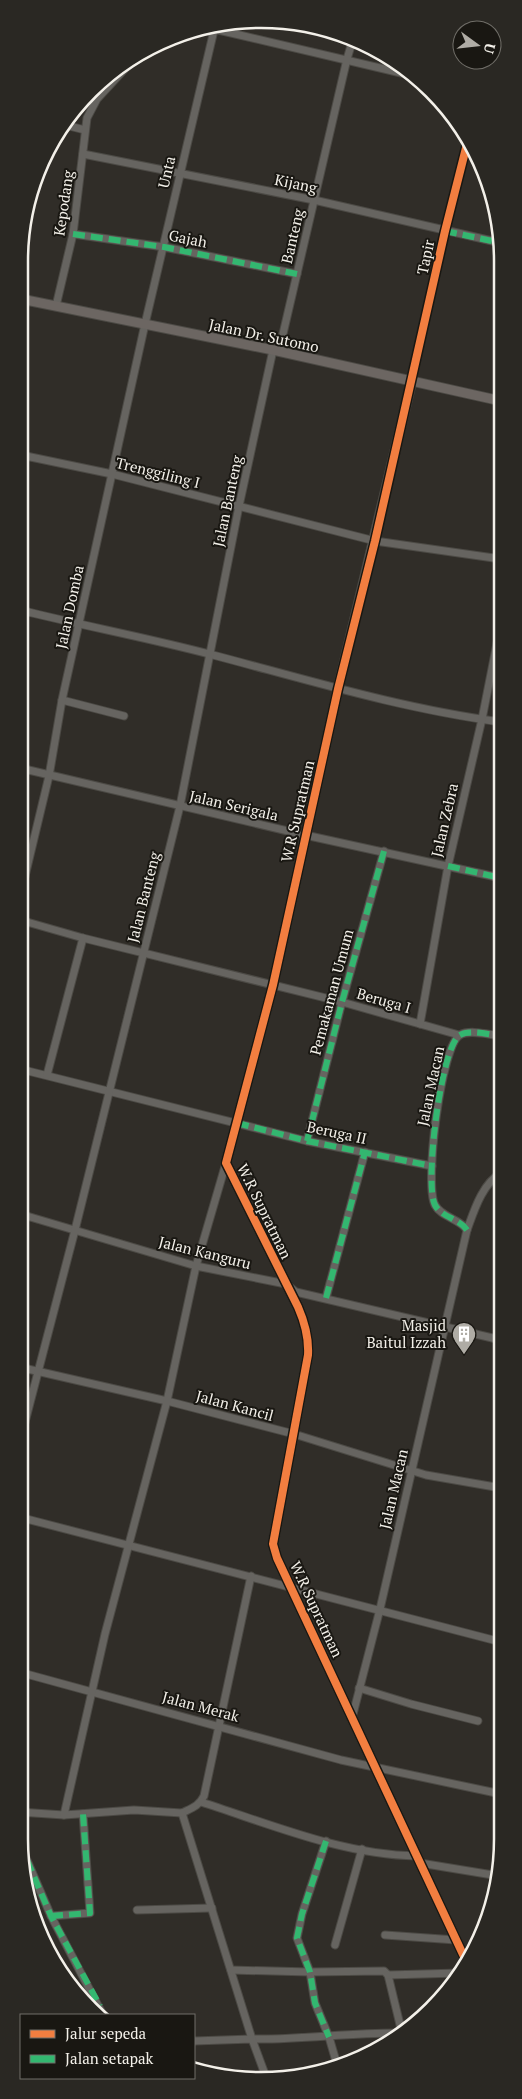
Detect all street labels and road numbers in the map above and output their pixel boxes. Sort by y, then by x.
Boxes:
street label: Unta [153,154,179,190]
street label: Kepodang [49,168,78,237]
street label: Kijang [273,169,320,197]
street label: Banteng [276,206,308,265]
street label: Gajah [167,225,209,252]
street label: Tapir [412,237,438,276]
street label: Jalan Dr. Sutomo [207,314,321,356]
street label: Trenggiling I [114,452,202,492]
street label: Jalan Banteng [208,452,247,549]
street label: Jalan Domba [50,563,88,651]
street label: W.R Supratman [276,758,318,864]
street label: Jalan Zebra [426,781,462,859]
street label: Jalan Serigala [188,785,281,825]
street label: Jalan Banteng [122,848,164,945]
street label: Pemakaman Umum [305,927,357,1057]
street label: Beruga I [355,983,413,1017]
street label: Jalan Macan [412,1044,448,1128]
street label: Beruga II [305,1116,369,1148]
street label: W.R Supratman [233,1160,297,1262]
street label: Jalan Kanguru [157,1231,254,1273]
street label: Jalan Kancil [194,1385,276,1425]
street label: Jalan Macan [374,1447,412,1531]
street label: W.R Supratman [286,1558,348,1660]
street label: Jalan Merak [160,1686,242,1726]

